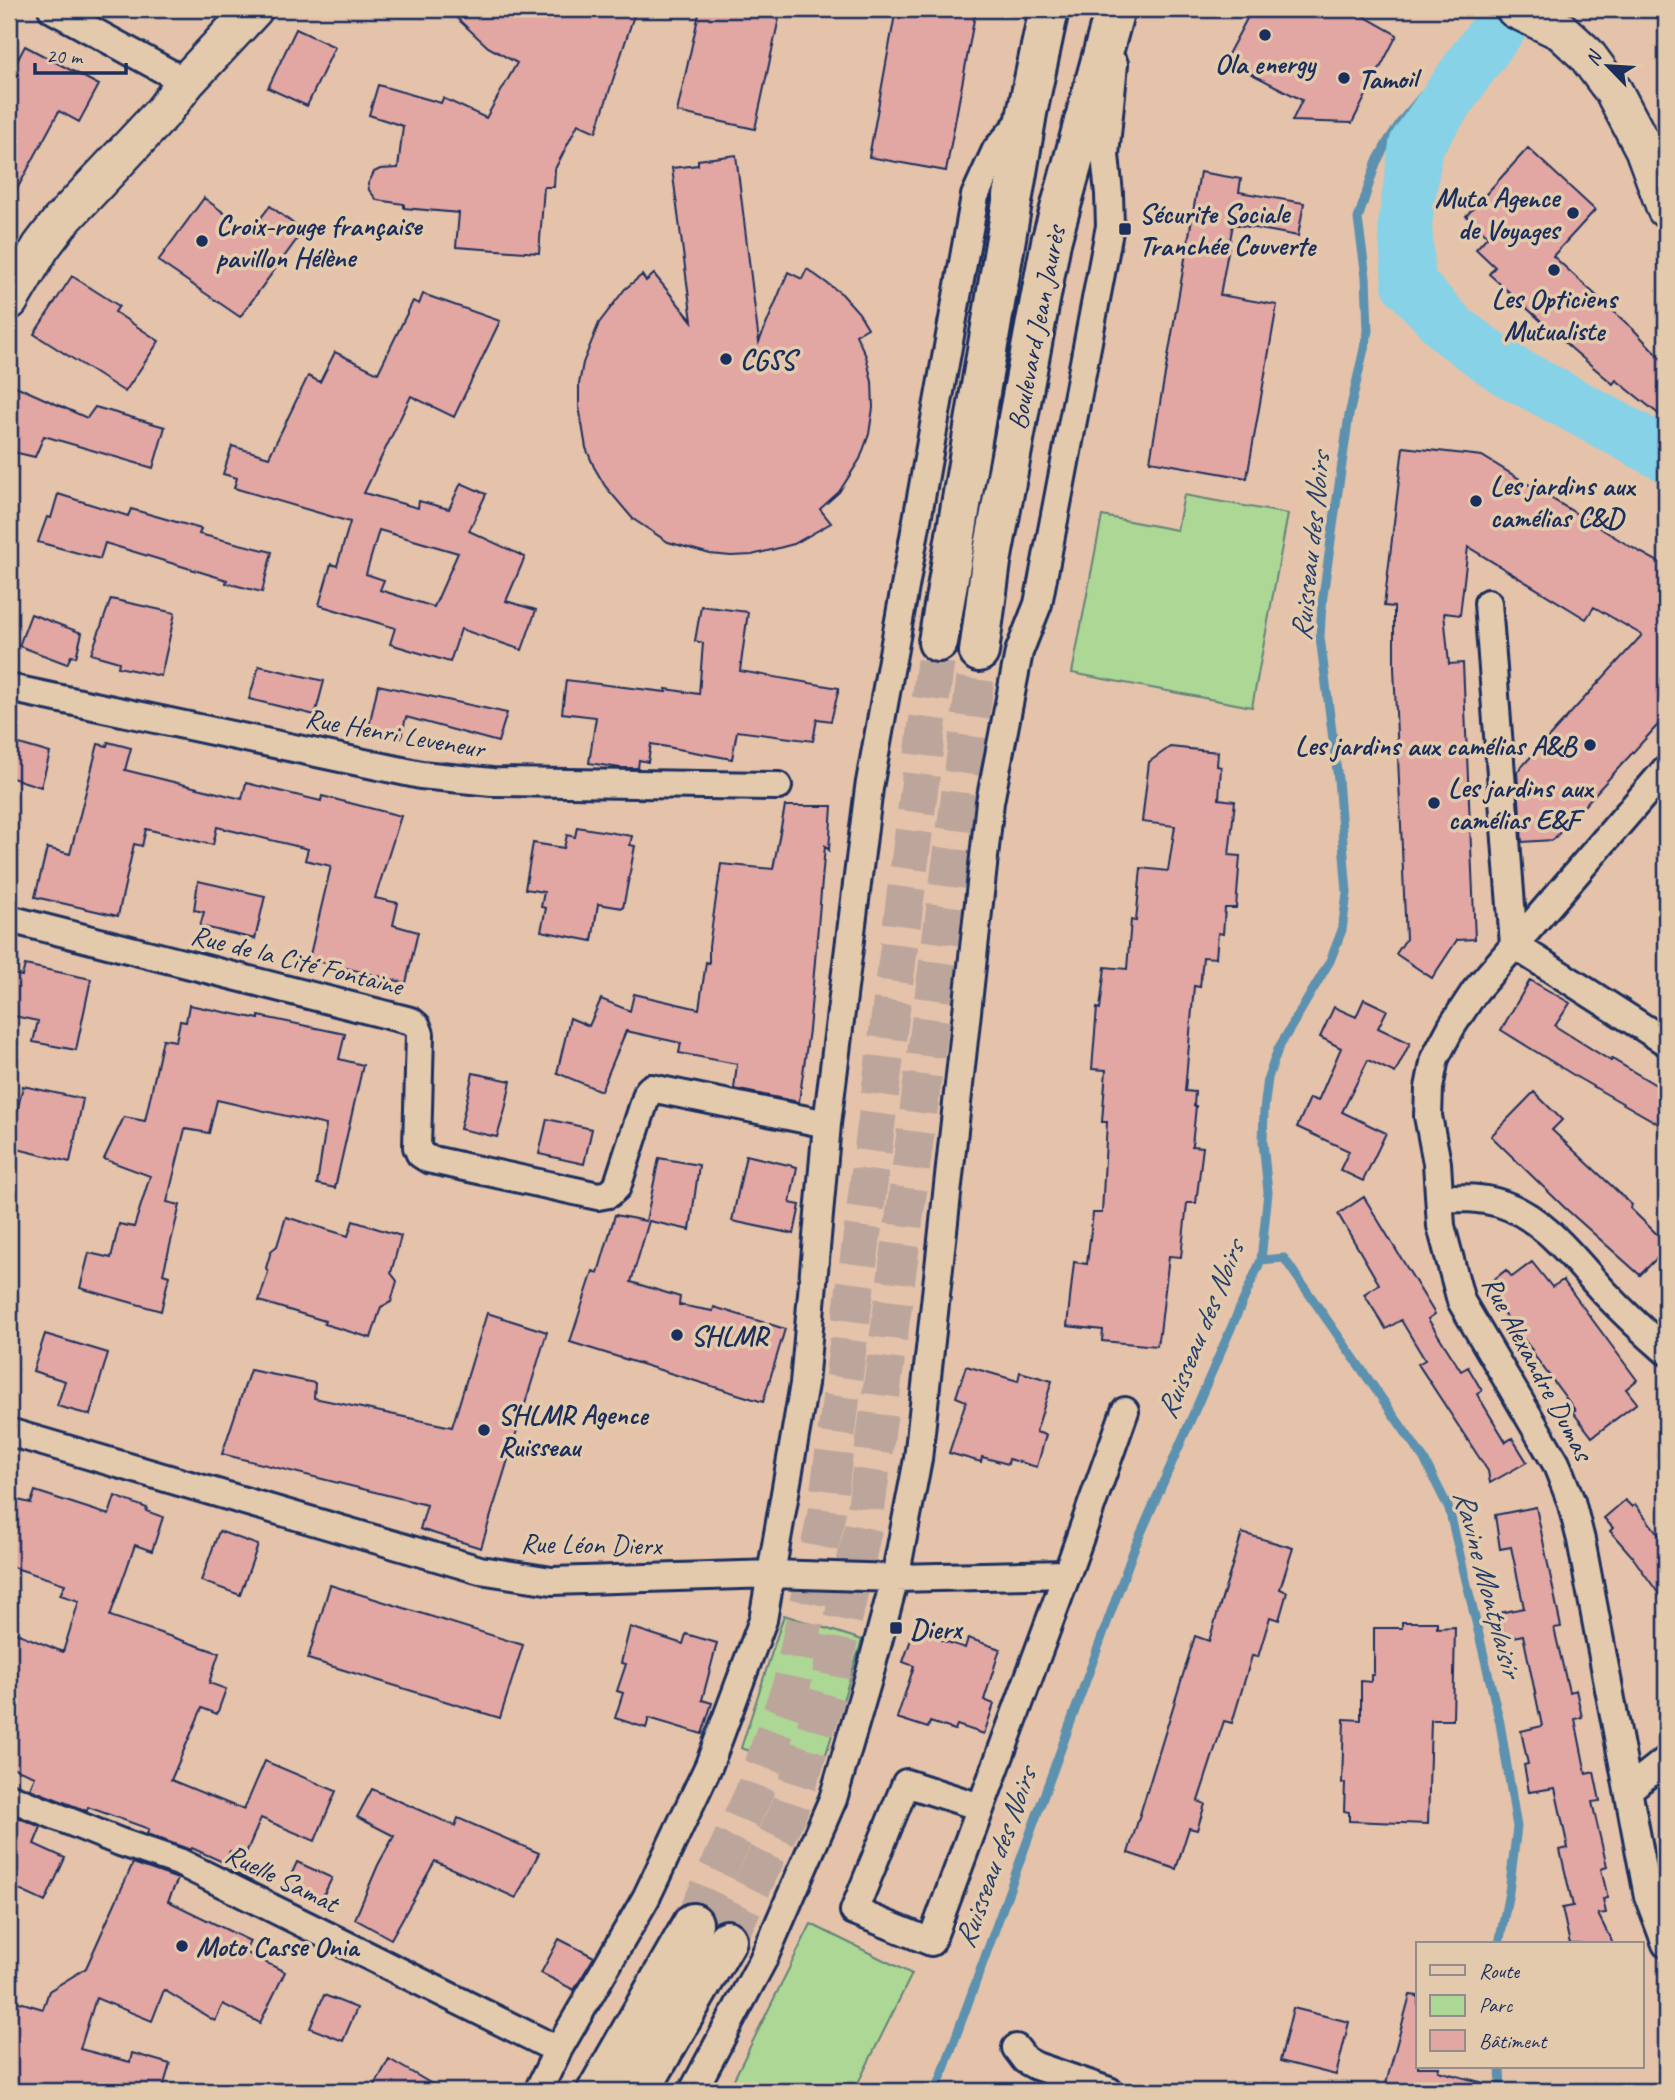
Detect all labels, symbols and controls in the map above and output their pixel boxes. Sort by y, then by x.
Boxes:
marker: Ola energy [1257,27,1273,43]
scale bar [35,32,126,76]
north arrow [1574,32,1644,102]
text: 20 m [46,43,84,69]
place label: Ola energy [1215,46,1318,82]
text: N [1580,46,1608,70]
place label: Tamoil [1358,61,1422,96]
marker: Tamoil [1336,70,1352,86]
place label: Muta Agence de Voyages [1435,180,1562,248]
place label: Sécurite Sociale Tranchée Couverte [1139,196,1318,263]
marker: Muta Agence de Voyages [1565,205,1581,221]
place label: Croix-rouge française pavillon Hélène [216,208,424,275]
street label: Boulevard Jean Jaurès [999,221,1073,433]
marker: Sécurite Sociale Tranchée Couverte [1117,221,1133,237]
marker: Croix-rouge française pavillon Hélène [194,233,210,249]
marker: Les Opticiens Mutualiste [1546,262,1562,278]
place label: Les Opticiens Mutualiste [1491,281,1620,348]
place label: CGSS [740,342,801,377]
marker: CGSS [718,351,734,367]
water label: Ruisseau des Noirs [1281,447,1339,642]
place label: Les jardins aux camélias C&D [1490,468,1636,535]
marker: Les jardins aux camélias C&D [1468,493,1484,509]
street label: Rue Henri Leveneur [303,700,489,766]
place label: Les jardins aux camélias A&B [1295,728,1578,763]
marker: Les jardins aux camélias A&B [1582,737,1598,753]
place label: Les jardins aux camélias E&F [1448,770,1594,837]
marker: Les jardins aux camélias E&F [1426,795,1442,811]
street label: Rue de la Cité Fontaine [188,917,408,1004]
water label: Ruisseau des Noirs [1147,1231,1255,1424]
street label: Rue Alexandre Dumas [1475,1270,1602,1468]
place label: SHLMR [691,1318,770,1353]
marker: SHLMR [669,1327,685,1343]
place label: SHLMR Agence Ruisseau [498,1397,650,1464]
marker: SHLMR Agence Ruisseau [476,1422,492,1438]
water label: Ravine Montplaisir [1445,1486,1532,1684]
street label: Rue Léon Dierx [520,1525,664,1563]
place label: Dierx [910,1611,964,1646]
marker: Dierx [888,1620,904,1636]
water label: Ruisseau des Noirs [945,1759,1047,1953]
street label: Ruelle Samat [220,1836,346,1921]
place label: Moto Casse Onia [196,1929,360,1964]
marker: Moto Casse Onia [174,1938,190,1954]
legend [1416,1942,1644,2068]
text: Route [1479,1958,1520,1984]
text: Parc [1479,1992,1514,2018]
text: Bâtiment [1479,2028,1548,2054]

